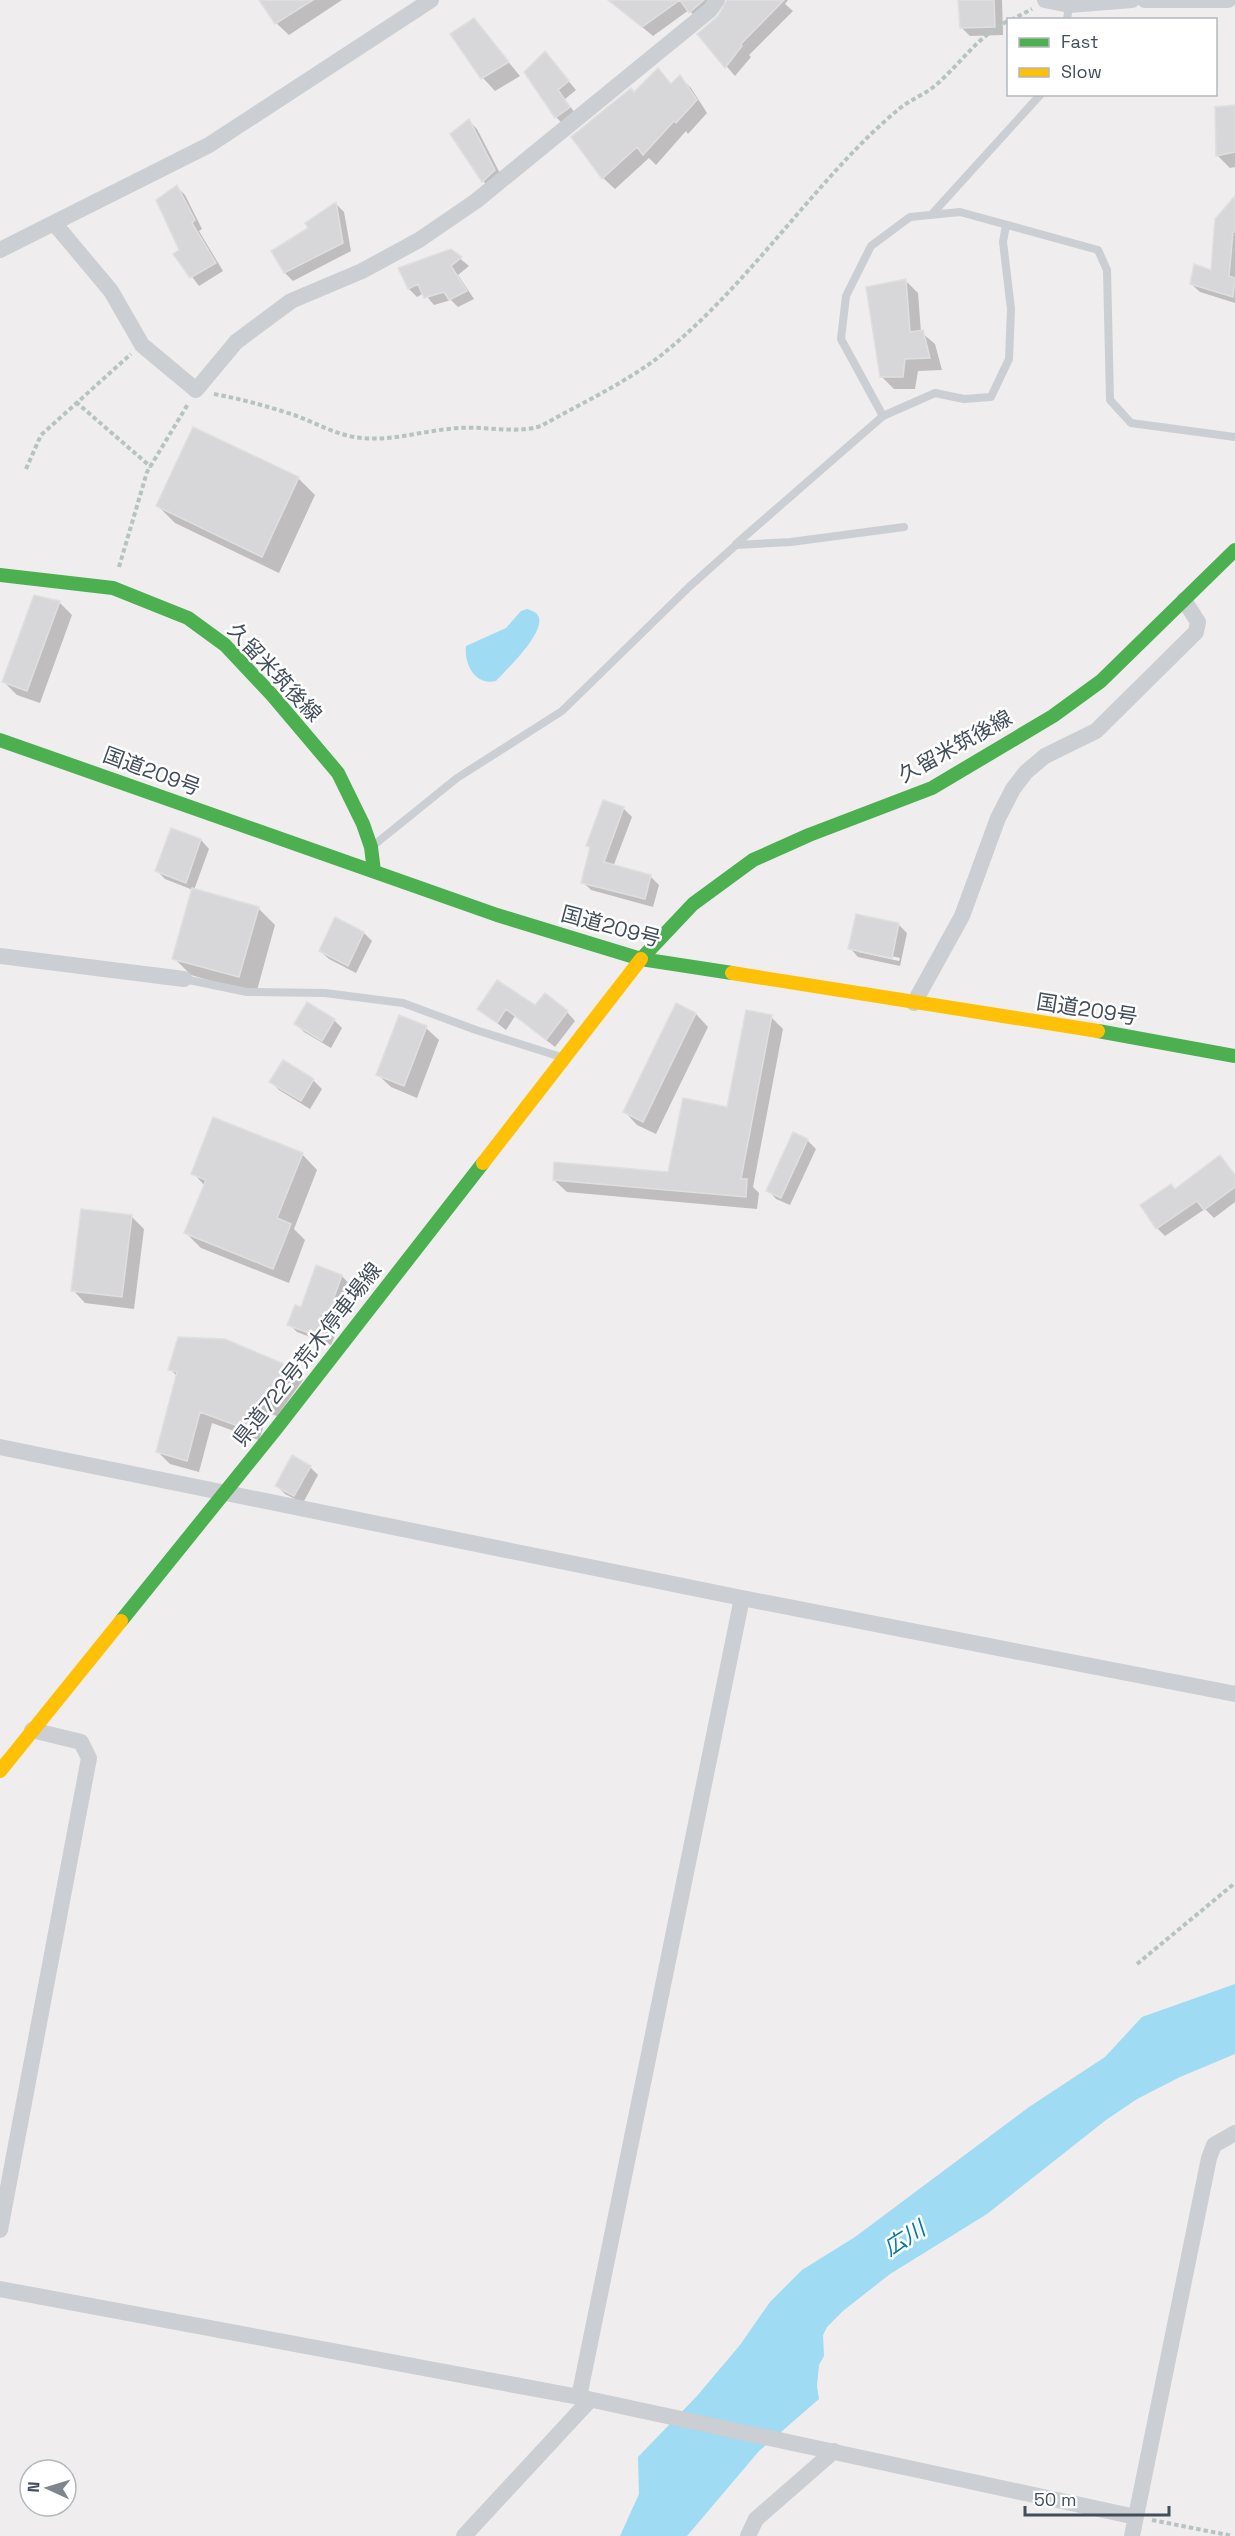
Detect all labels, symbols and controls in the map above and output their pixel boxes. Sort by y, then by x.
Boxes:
legend [1007,18,1217,96]
text: Fast [1061,30,1098,53]
text: Slow [1061,60,1102,83]
street label: 久留米筑後線 [222,617,328,727]
street label: 久留米筑後線 [893,704,1017,788]
street label: 国道209号 [99,741,205,801]
street label: 国道209号 [558,900,664,952]
street label: 国道209号 [1035,988,1139,1030]
street label: 県道722号荒木停車場線 [227,1257,387,1451]
water label: 広川 [878,2213,932,2262]
north arrow [18,2458,78,2518]
scale bar [1025,2479,1169,2517]
text: N [23,2481,44,2493]
text: 50 m [1034,2488,1076,2511]

